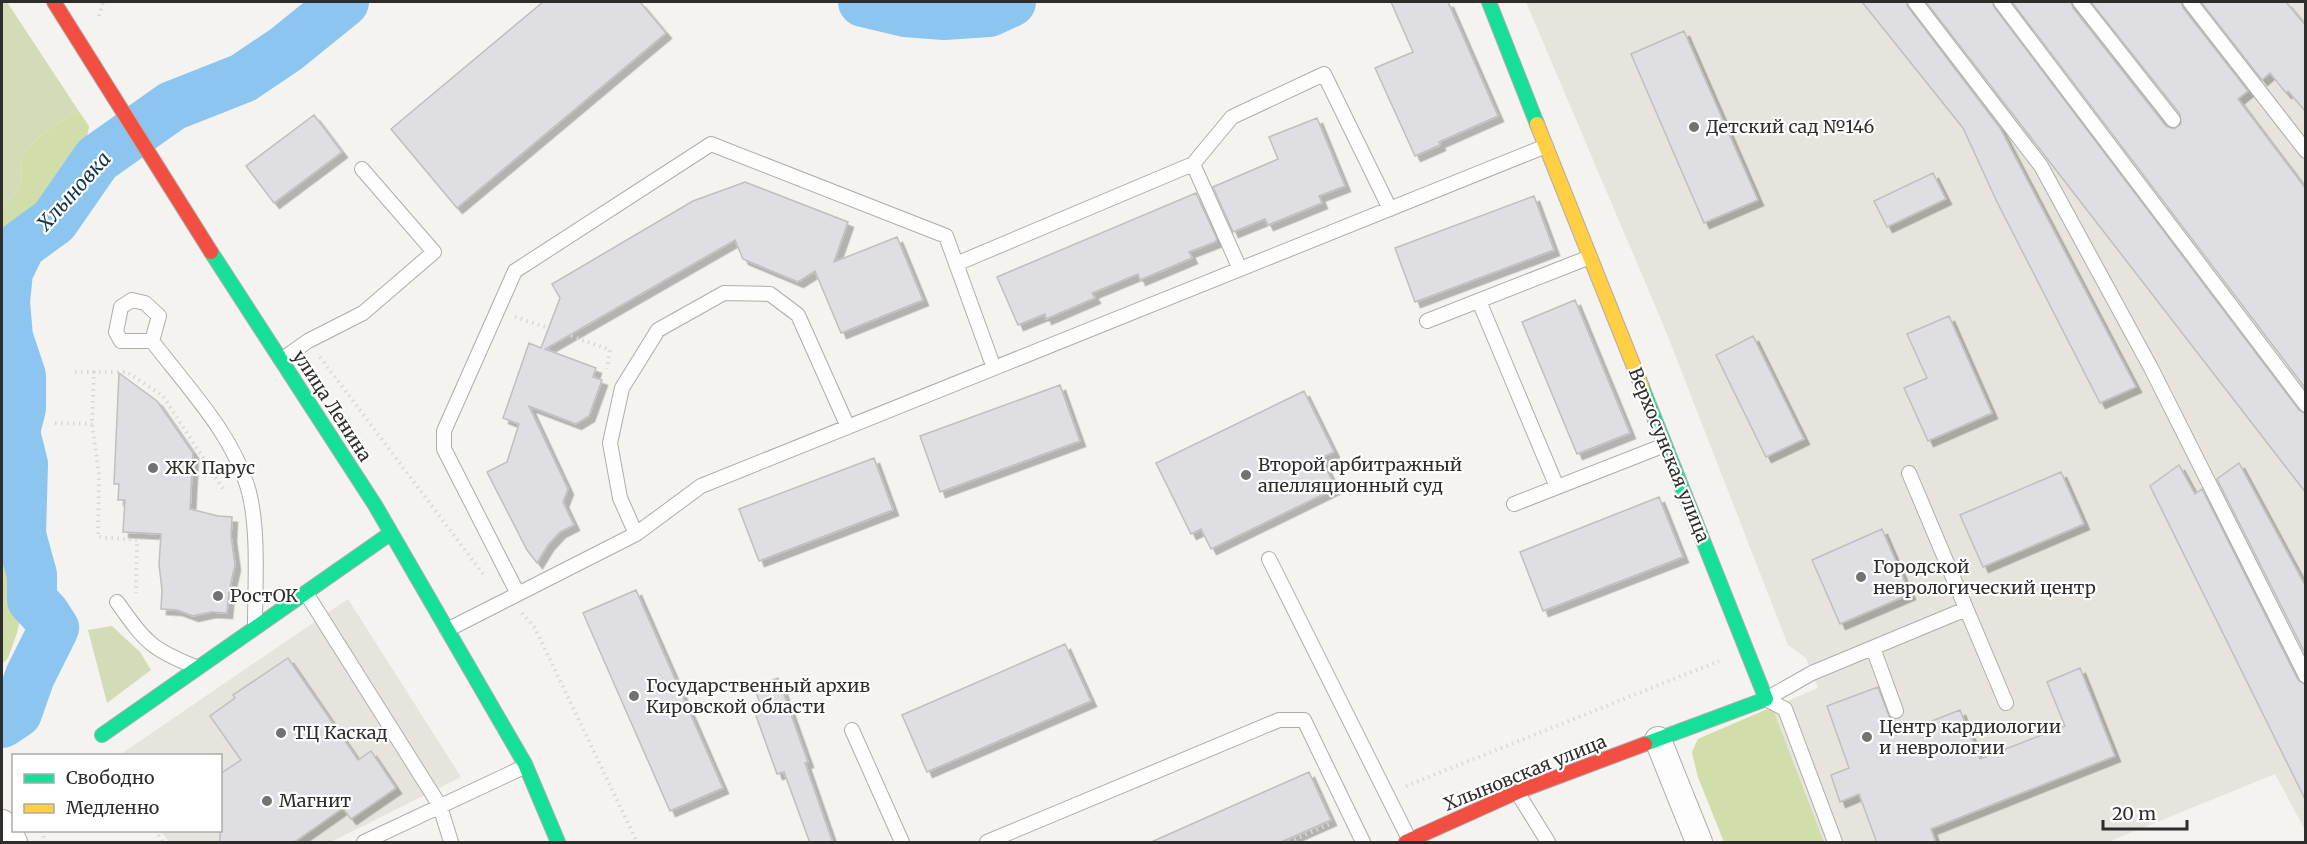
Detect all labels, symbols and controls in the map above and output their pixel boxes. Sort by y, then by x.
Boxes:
place label: Детский сад №146 [1706,115,1875,138]
marker: Детский сад №146 [1687,120,1701,134]
water label: Хлыновка [31,146,116,236]
street label: улица Ленина [288,346,377,466]
street label: Верхосунская улица [1624,364,1715,546]
place label: Второй арбитражный апелляционный суд [1258,453,1462,497]
place label: ЖК Парус [165,456,255,479]
marker: ЖК Парус [146,461,160,475]
marker: Второй арбитражный апелляционный суд [1239,468,1253,482]
place label: Городской неврологический центр [1873,555,2096,599]
marker: Городской неврологический центр [1854,570,1868,584]
place label: РостОК [230,584,298,607]
marker: РостОК [211,589,225,603]
place label: Государственный архив Кировской области [646,674,871,718]
marker: Государственный архив Кировской области [627,689,641,703]
place label: Центр кардиологии и неврологии [1879,715,2061,759]
place label: ТЦ Каскад [293,721,388,744]
marker: ТЦ Каскад [274,726,288,740]
street label: Хлыновская улица [1440,729,1610,816]
marker: Центр кардиологии и неврологии [1860,730,1874,744]
legend [12,754,222,832]
text: Свободно [66,766,154,789]
place label: Магнит [279,789,351,812]
scale bar [2103,793,2187,831]
marker: Магнит [260,794,274,808]
text: Медленно [66,796,159,819]
text: 20 m [2112,802,2156,825]

